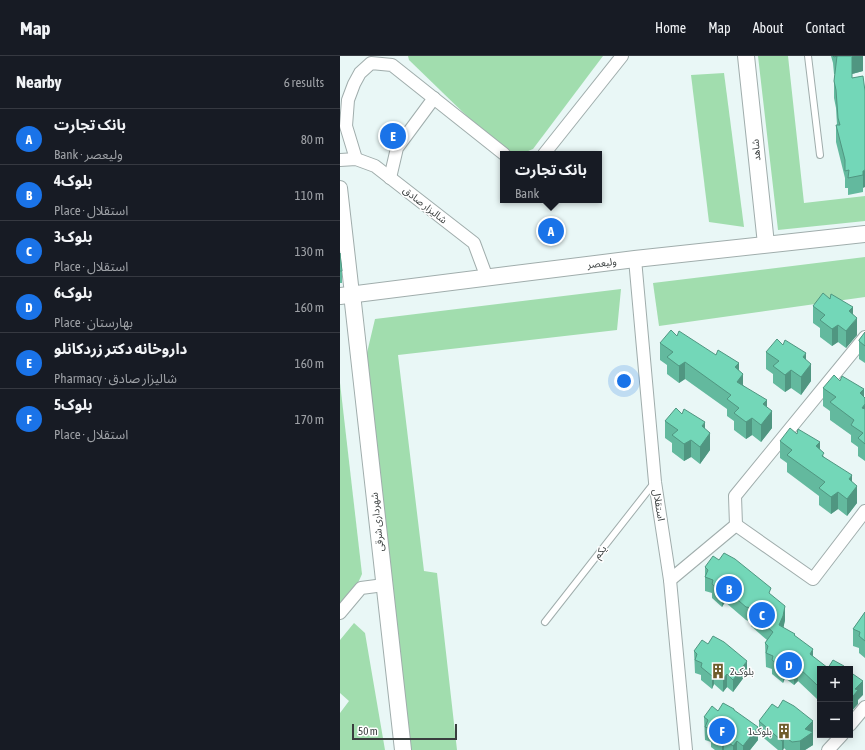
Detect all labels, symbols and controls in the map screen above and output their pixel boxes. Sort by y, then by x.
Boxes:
text: Map [20,17,51,39]
text: Home [655,20,686,36]
text: Map [708,20,731,36]
text: About [753,20,784,36]
text: Contact [806,20,845,36]
text: Nearby [16,72,62,92]
text: 6 results [284,75,324,90]
text: بانک تجارت [54,116,126,133]
pin: E [380,121,406,151]
text: A [26,132,32,147]
text: 80 m [301,132,324,147]
street label: شاهد [749,138,763,161]
text: Bank · ولیعصر [54,147,123,162]
popup [500,151,602,203]
text: بانک تجارت [515,161,587,178]
text: بلوک4 [54,172,92,189]
street label: شالیزار صادق [400,184,449,226]
text: Bank [515,186,539,201]
text: B [26,188,32,203]
text: 110 m [295,188,324,203]
text: Place · استقلال [54,203,128,218]
pin: A [538,216,564,246]
text: بلوک3 [54,228,92,245]
text: C [26,244,32,259]
text: 130 m [295,244,324,259]
street label: ولیعصر [586,256,617,271]
text: Place · استقلال [54,259,128,274]
text: بلوک6 [54,284,92,301]
text: D [25,300,33,315]
text: 160 m [295,300,324,315]
text: Place · بهارستان [54,315,133,330]
text: داروخانه دکتر زردکانلو [54,340,187,357]
text: E [26,356,32,371]
text: 160 m [295,356,324,371]
text: Pharmacy · شالیزار صادق [54,371,177,386]
your location [614,371,634,391]
text: بلوک5 [54,396,92,413]
text: F [26,412,32,427]
text: 170 m [295,412,324,427]
text: Place · استقلال [54,427,128,442]
street label: استقلال [650,488,667,522]
street label: شهرداری شرقی [368,491,387,552]
street label: یکم [591,543,610,562]
pin: B [716,574,742,604]
pin: C [749,600,775,630]
pin: D [776,650,802,680]
building icon: بلوک2 [709,662,727,680]
place label: بلوک2 [730,666,754,678]
map controls [817,666,853,738]
button: + [817,666,853,702]
button: − [817,702,853,738]
pin: F [709,716,735,746]
scale bar [352,722,457,741]
building icon: بلوک1 [775,722,793,740]
text: 50 m [358,725,378,737]
place label: بلوک1 [748,726,772,738]

